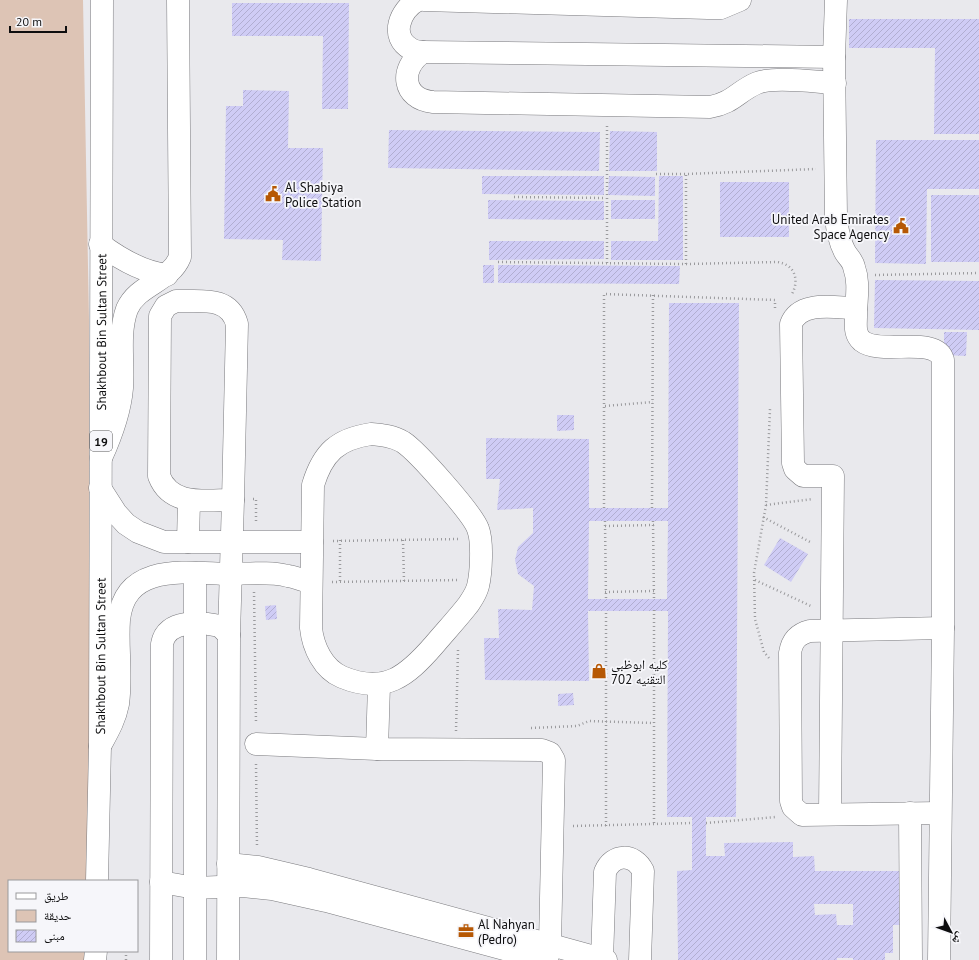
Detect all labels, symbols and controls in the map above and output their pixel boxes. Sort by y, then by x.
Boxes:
scale bar [10,8,66,34]
text: 20 m [16,14,42,29]
place label: Al Shabiya Police Station [285,179,361,211]
public building icon: Al Shabiya Police Station [264,185,282,203]
place label: United Arab Emirates Space Agency [772,211,889,243]
public building icon: United Arab Emirates Space Agency [892,217,910,235]
street label: Shakhbout Bin Sultan Street [92,253,110,411]
road number: 19 [90,431,112,451]
street label: Shakhbout Bin Sultan Street [92,577,109,735]
place label: كليه ابوظبي التقنيه 702 [611,656,668,688]
shop icon: كليه ابوظبي التقنيه 702 [590,662,608,680]
legend [8,880,138,952]
text: طريق [44,888,69,903]
text: حديقة [44,908,72,923]
north arrow [931,912,971,952]
place label: Al Nahyan (Pedro) [478,916,535,948]
office icon: Al Nahyan (Pedro) [457,922,475,940]
text: مبنى [44,928,65,943]
text: ش [948,929,968,948]

